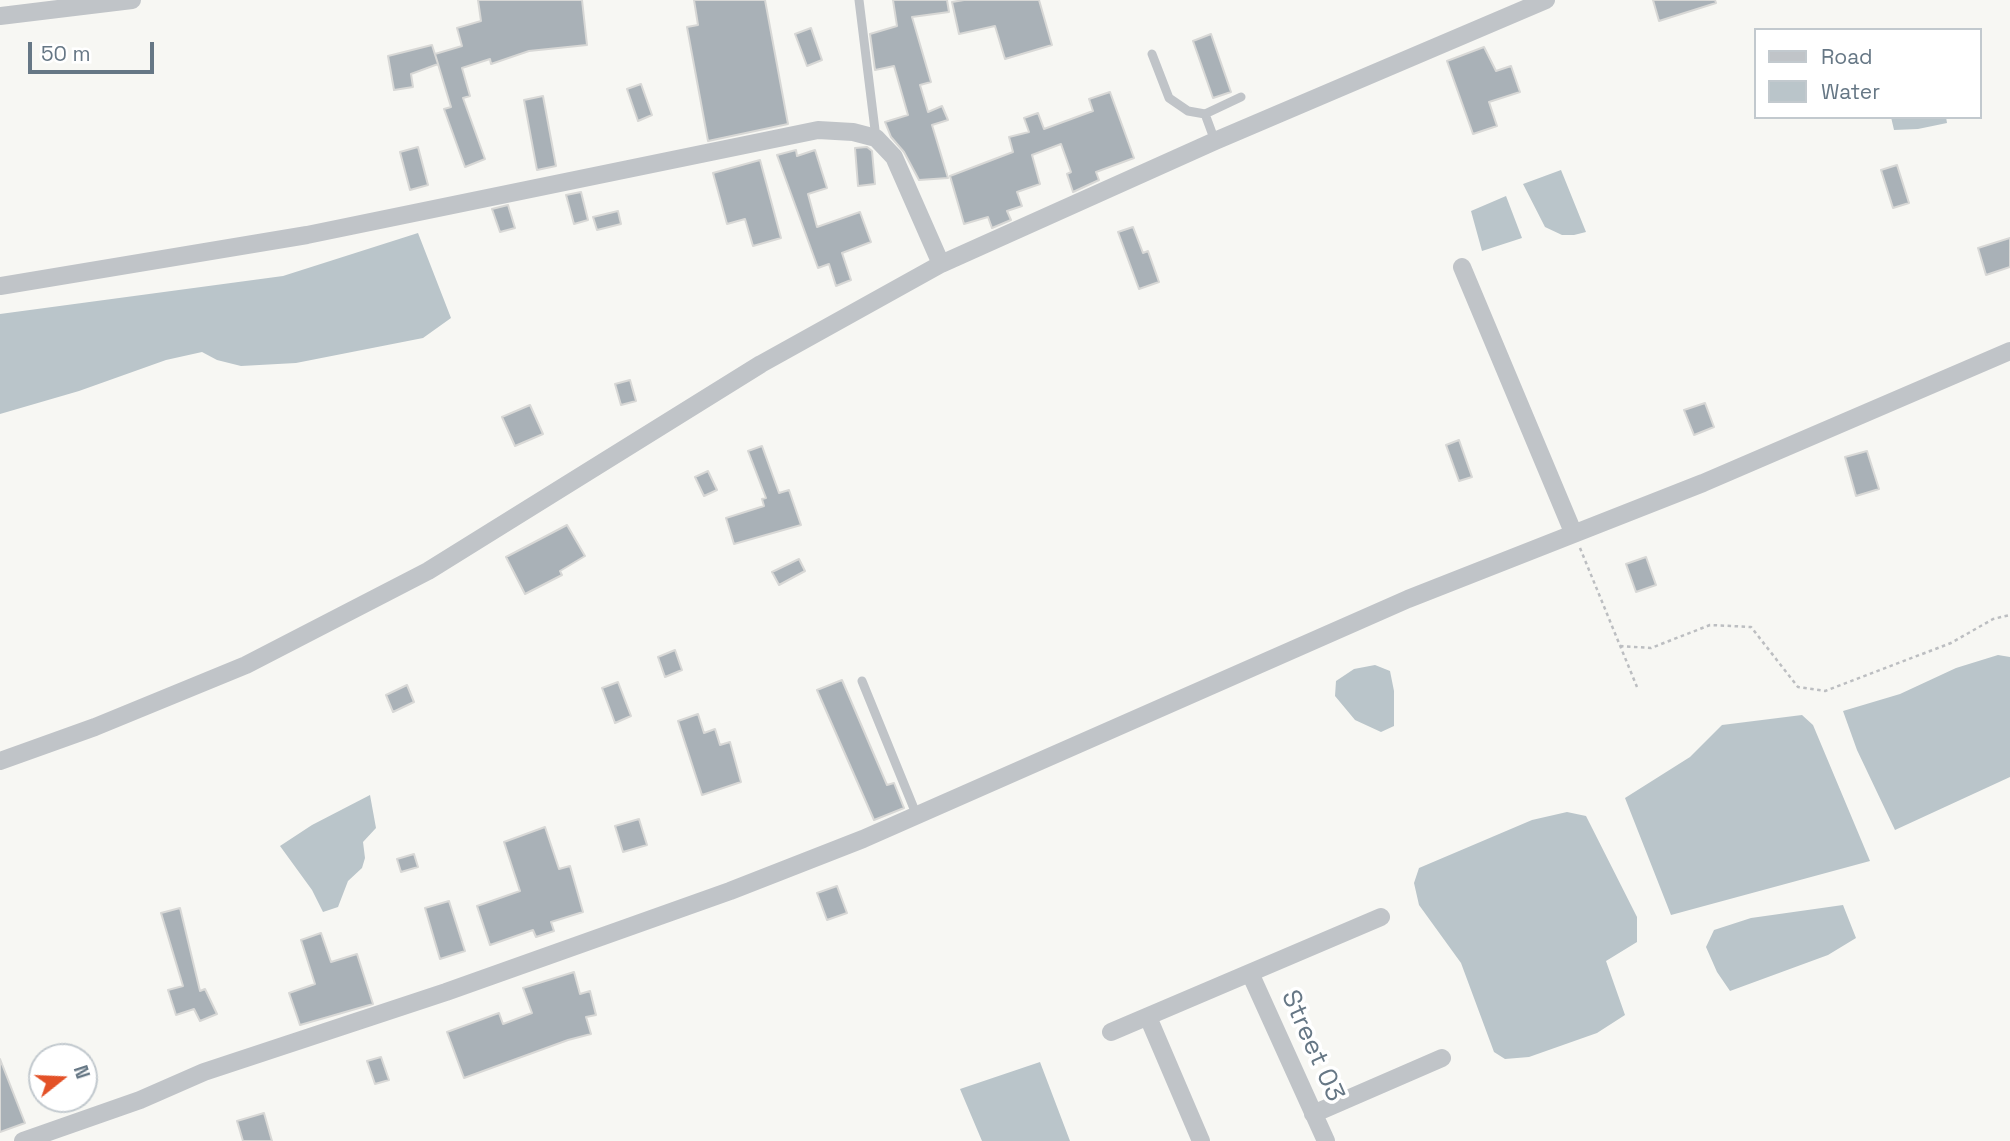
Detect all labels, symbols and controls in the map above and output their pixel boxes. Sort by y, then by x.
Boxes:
scale bar [32,28,158,72]
legend [1755,28,1982,119]
text: 50 m [41,40,91,67]
text: Road [1821,43,1873,70]
text: Water [1821,78,1880,105]
street label: Street 03 [1274,986,1350,1106]
north arrow [28,1043,98,1113]
text: N [68,1062,95,1082]

